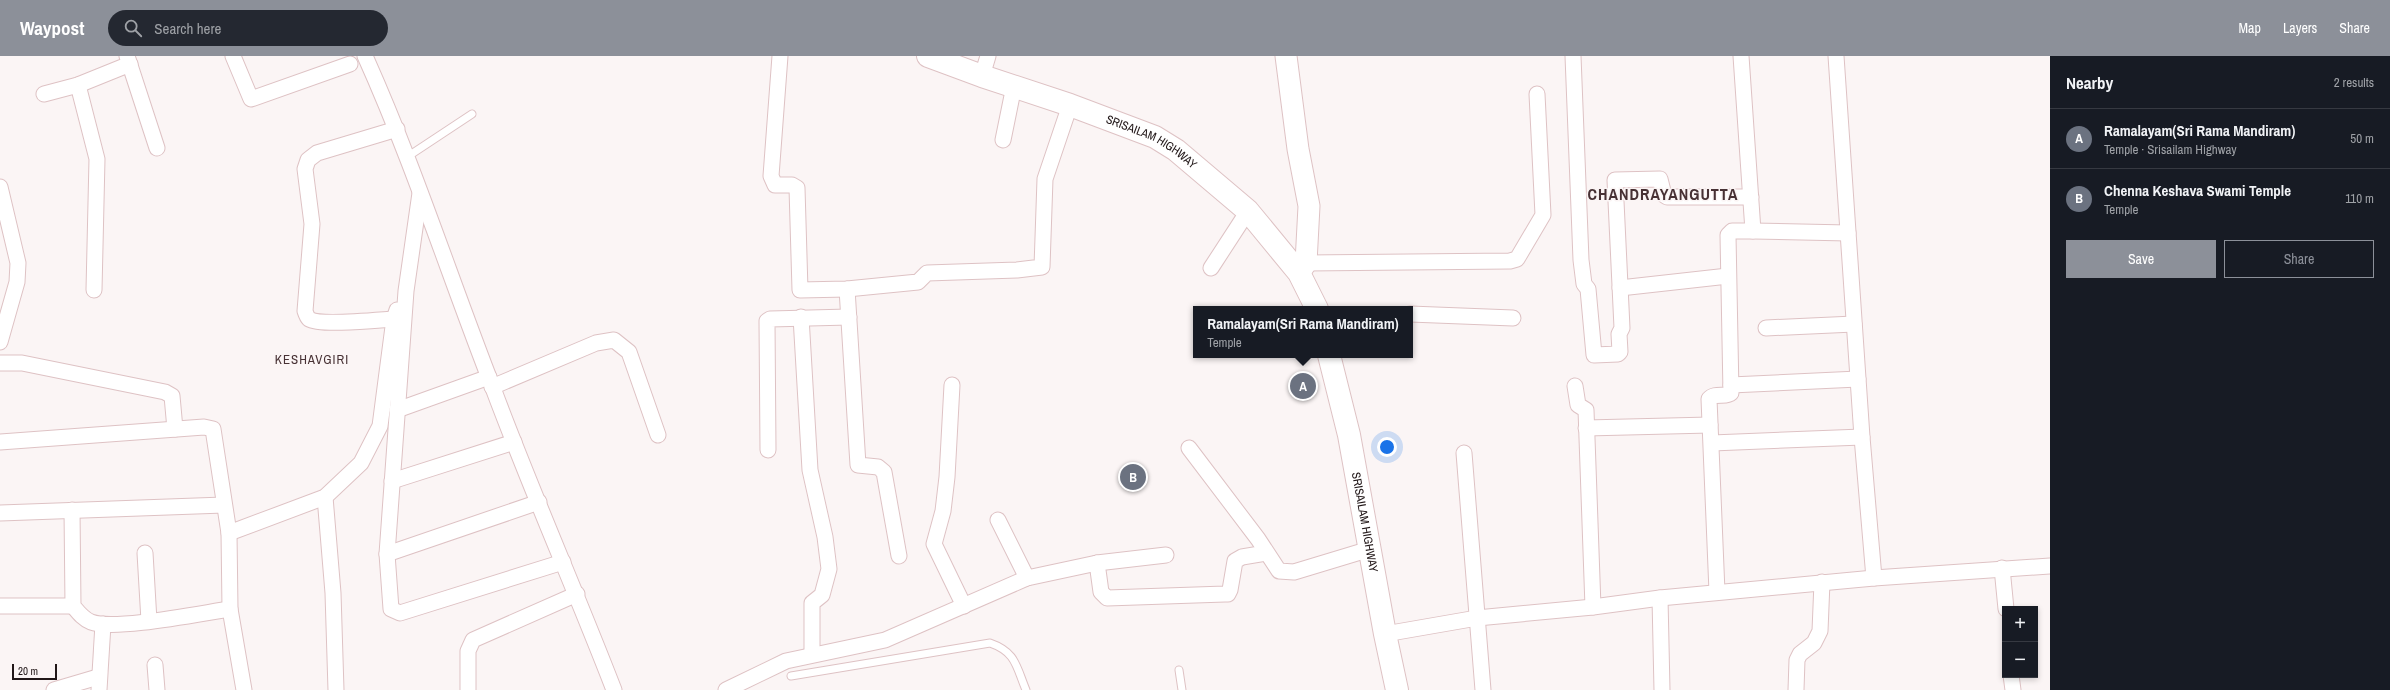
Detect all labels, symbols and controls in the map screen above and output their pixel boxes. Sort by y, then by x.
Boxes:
search box [108,10,388,46]
text: Waypost [20,15,84,41]
icon: search [122,17,144,39]
text: Search here [154,18,221,39]
text: Map [2239,19,2261,37]
text: Layers [2283,19,2317,37]
text: Share [2339,19,2370,37]
text: Nearby [2066,71,2113,94]
text: 2 results [2334,74,2374,91]
street label: SRISAILAM HIGHWAY [1104,111,1201,172]
text: Ramalayam(Sri Rama Mandiram) [2104,120,2295,141]
text: A [2075,130,2083,147]
text: 50 m [2350,130,2374,147]
text: Temple · Srisailam Highway [2104,141,2237,158]
text: Chenna Keshava Swami Temple [2104,180,2291,201]
district label: CHANDRAYANGUTTA [1588,183,1738,205]
text: B [2075,190,2083,207]
text: 110 m [2345,190,2374,207]
text: Temple [2104,201,2138,218]
button: Save [2066,240,2216,278]
button: Share [2224,240,2374,278]
popup [1193,306,1413,358]
text: Ramalayam(Sri Rama Mandiram) [1207,313,1399,334]
text: Temple [1207,334,1242,351]
district label: KESHAVGIRI [275,351,349,368]
pin: A [1290,371,1316,401]
your location [1377,437,1397,457]
pin: B [1120,462,1146,492]
street label: SRISAILAM HIGHWAY [1348,471,1382,574]
map controls [2002,606,2038,678]
button: + [2002,606,2038,642]
button: − [2002,642,2038,678]
scale bar [12,662,57,681]
text: 20 m [18,664,38,678]

